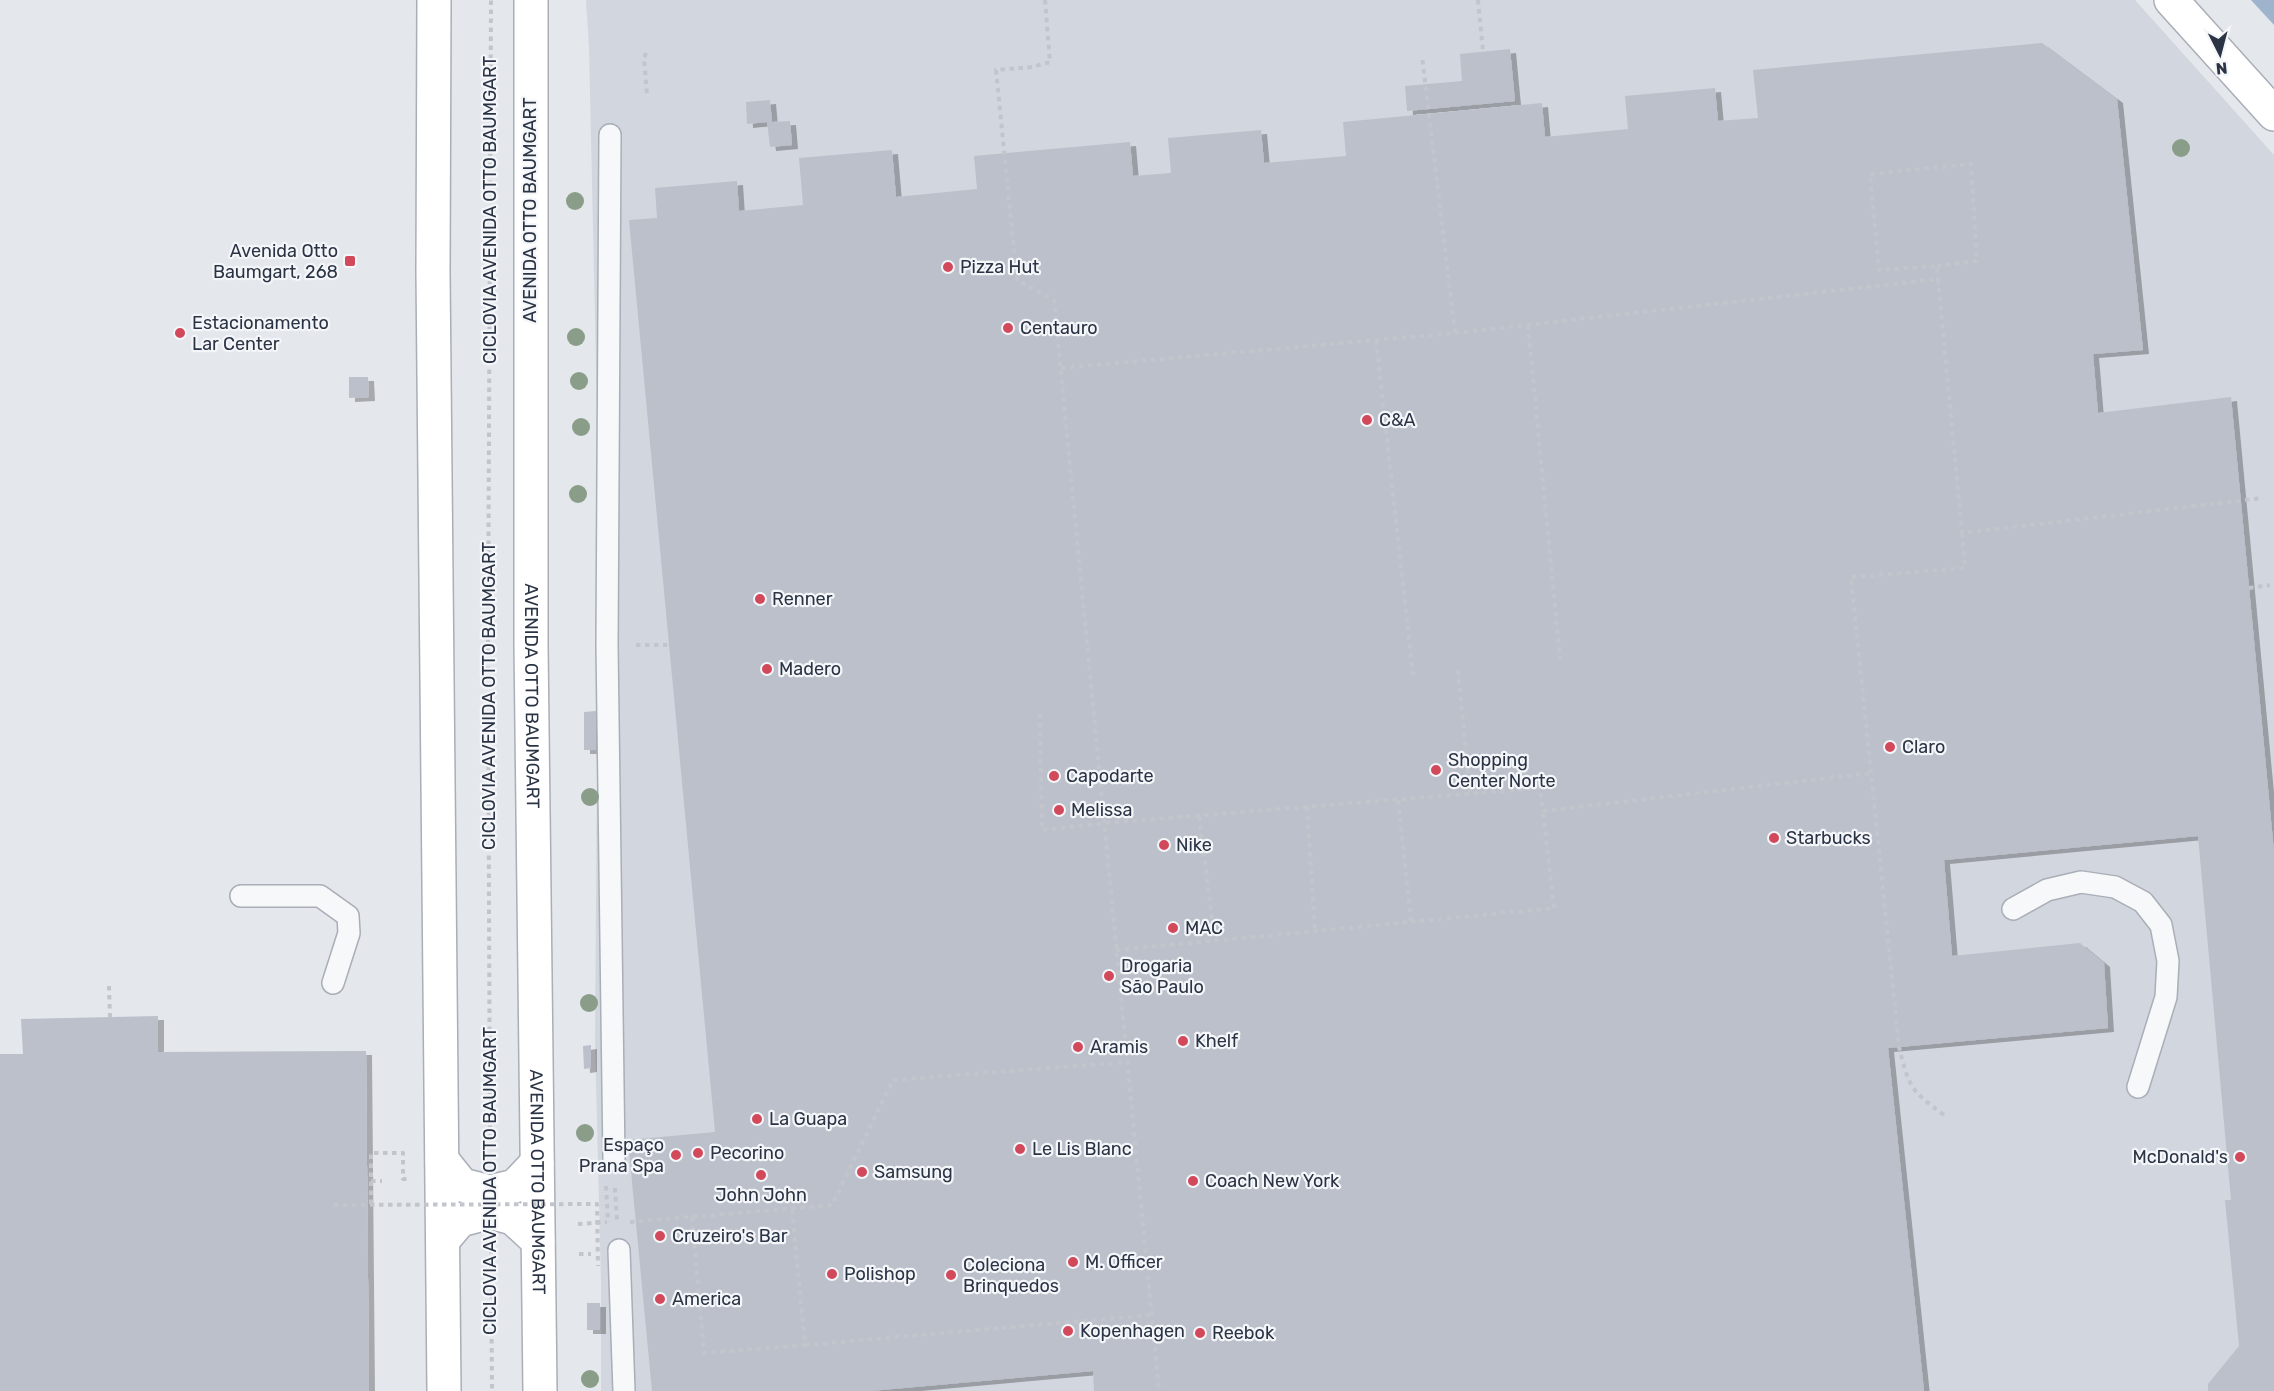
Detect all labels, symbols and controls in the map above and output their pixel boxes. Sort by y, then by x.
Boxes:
north arrow [2190,24,2250,84]
street label: CICLOVIA AVENIDA OTTO BAUMGART [479,56,501,364]
text: N [2215,58,2228,78]
street label: AVENIDA OTTO BAUMGART [519,97,541,323]
place label: Avenida Otto Baumgart, 268 [213,240,338,283]
marker: Avenida Otto Baumgart, 268 [343,254,357,268]
place label: Pizza Hut [960,256,1039,278]
marker: Pizza Hut [941,260,955,274]
place label: Estacionamento Lar Center [192,312,329,355]
place label: Centauro [1020,317,1098,339]
marker: Centauro [1001,321,1015,335]
marker: Estacionamento Lar Center [173,326,187,340]
place label: C&A [1379,409,1416,431]
marker: C&A [1360,413,1374,427]
street label: CICLOVIA AVENIDA OTTO BAUMGART [478,542,500,850]
street label: AVENIDA OTTO BAUMGART [520,583,544,809]
place label: Renner [772,588,833,610]
marker: Renner [753,592,767,606]
place label: Madero [779,658,841,680]
marker: Madero [760,662,774,676]
place label: Claro [1902,736,1945,758]
marker: Claro [1883,740,1897,754]
place label: Shopping Center Norte [1448,749,1556,792]
marker: Shopping Center Norte [1429,763,1443,777]
place label: Capodarte [1066,765,1154,787]
marker: Capodarte [1047,769,1061,783]
place label: Melissa [1071,799,1132,821]
marker: Melissa [1052,803,1066,817]
place label: Starbucks [1786,827,1871,849]
marker: Starbucks [1767,831,1781,845]
place label: Nike [1176,834,1212,856]
marker: Nike [1157,838,1171,852]
place label: MAC [1185,917,1223,939]
marker: MAC [1166,921,1180,935]
place label: Drogaria São Paulo [1121,955,1204,998]
marker: Drogaria São Paulo [1102,969,1116,983]
street label: CICLOVIA AVENIDA OTTO BAUMGART [479,1027,501,1335]
place label: Khelf [1195,1030,1238,1052]
marker: Khelf [1176,1034,1190,1048]
place label: Aramis [1090,1036,1148,1058]
marker: Aramis [1071,1040,1085,1054]
street label: AVENIDA OTTO BAUMGART [525,1069,550,1295]
place label: La Guapa [769,1108,847,1130]
marker: La Guapa [750,1112,764,1126]
place label: Espaço Prana Spa [579,1134,664,1177]
place label: Le Lis Blanc [1032,1138,1132,1160]
place label: Pecorino [710,1142,784,1164]
marker: Le Lis Blanc [1013,1142,1027,1156]
marker: Pecorino [691,1146,705,1160]
place label: McDonald's [2132,1146,2228,1168]
marker: Espaço Prana Spa [669,1148,683,1162]
marker: McDonald's [2233,1150,2247,1164]
place label: Samsung [874,1161,953,1183]
marker: Samsung [855,1165,869,1179]
marker: John John [754,1168,768,1182]
place label: Coach New York [1205,1170,1340,1192]
marker: Coach New York [1186,1174,1200,1188]
place label: John John [715,1184,807,1206]
place label: Cruzeiro's Bar [672,1225,788,1247]
marker: Cruzeiro's Bar [653,1229,667,1243]
place label: M. Officer [1085,1251,1163,1273]
place label: Coleciona Brinquedos [963,1254,1059,1297]
marker: M. Officer [1066,1255,1080,1269]
place label: Polishop [844,1263,916,1285]
marker: Polishop [825,1267,839,1281]
marker: Coleciona Brinquedos [944,1268,958,1282]
place label: America [672,1288,741,1310]
marker: America [653,1292,667,1306]
place label: Kopenhagen [1080,1320,1185,1342]
place label: Reebok [1212,1322,1275,1344]
marker: Kopenhagen [1061,1324,1075,1338]
marker: Reebok [1193,1326,1207,1340]

